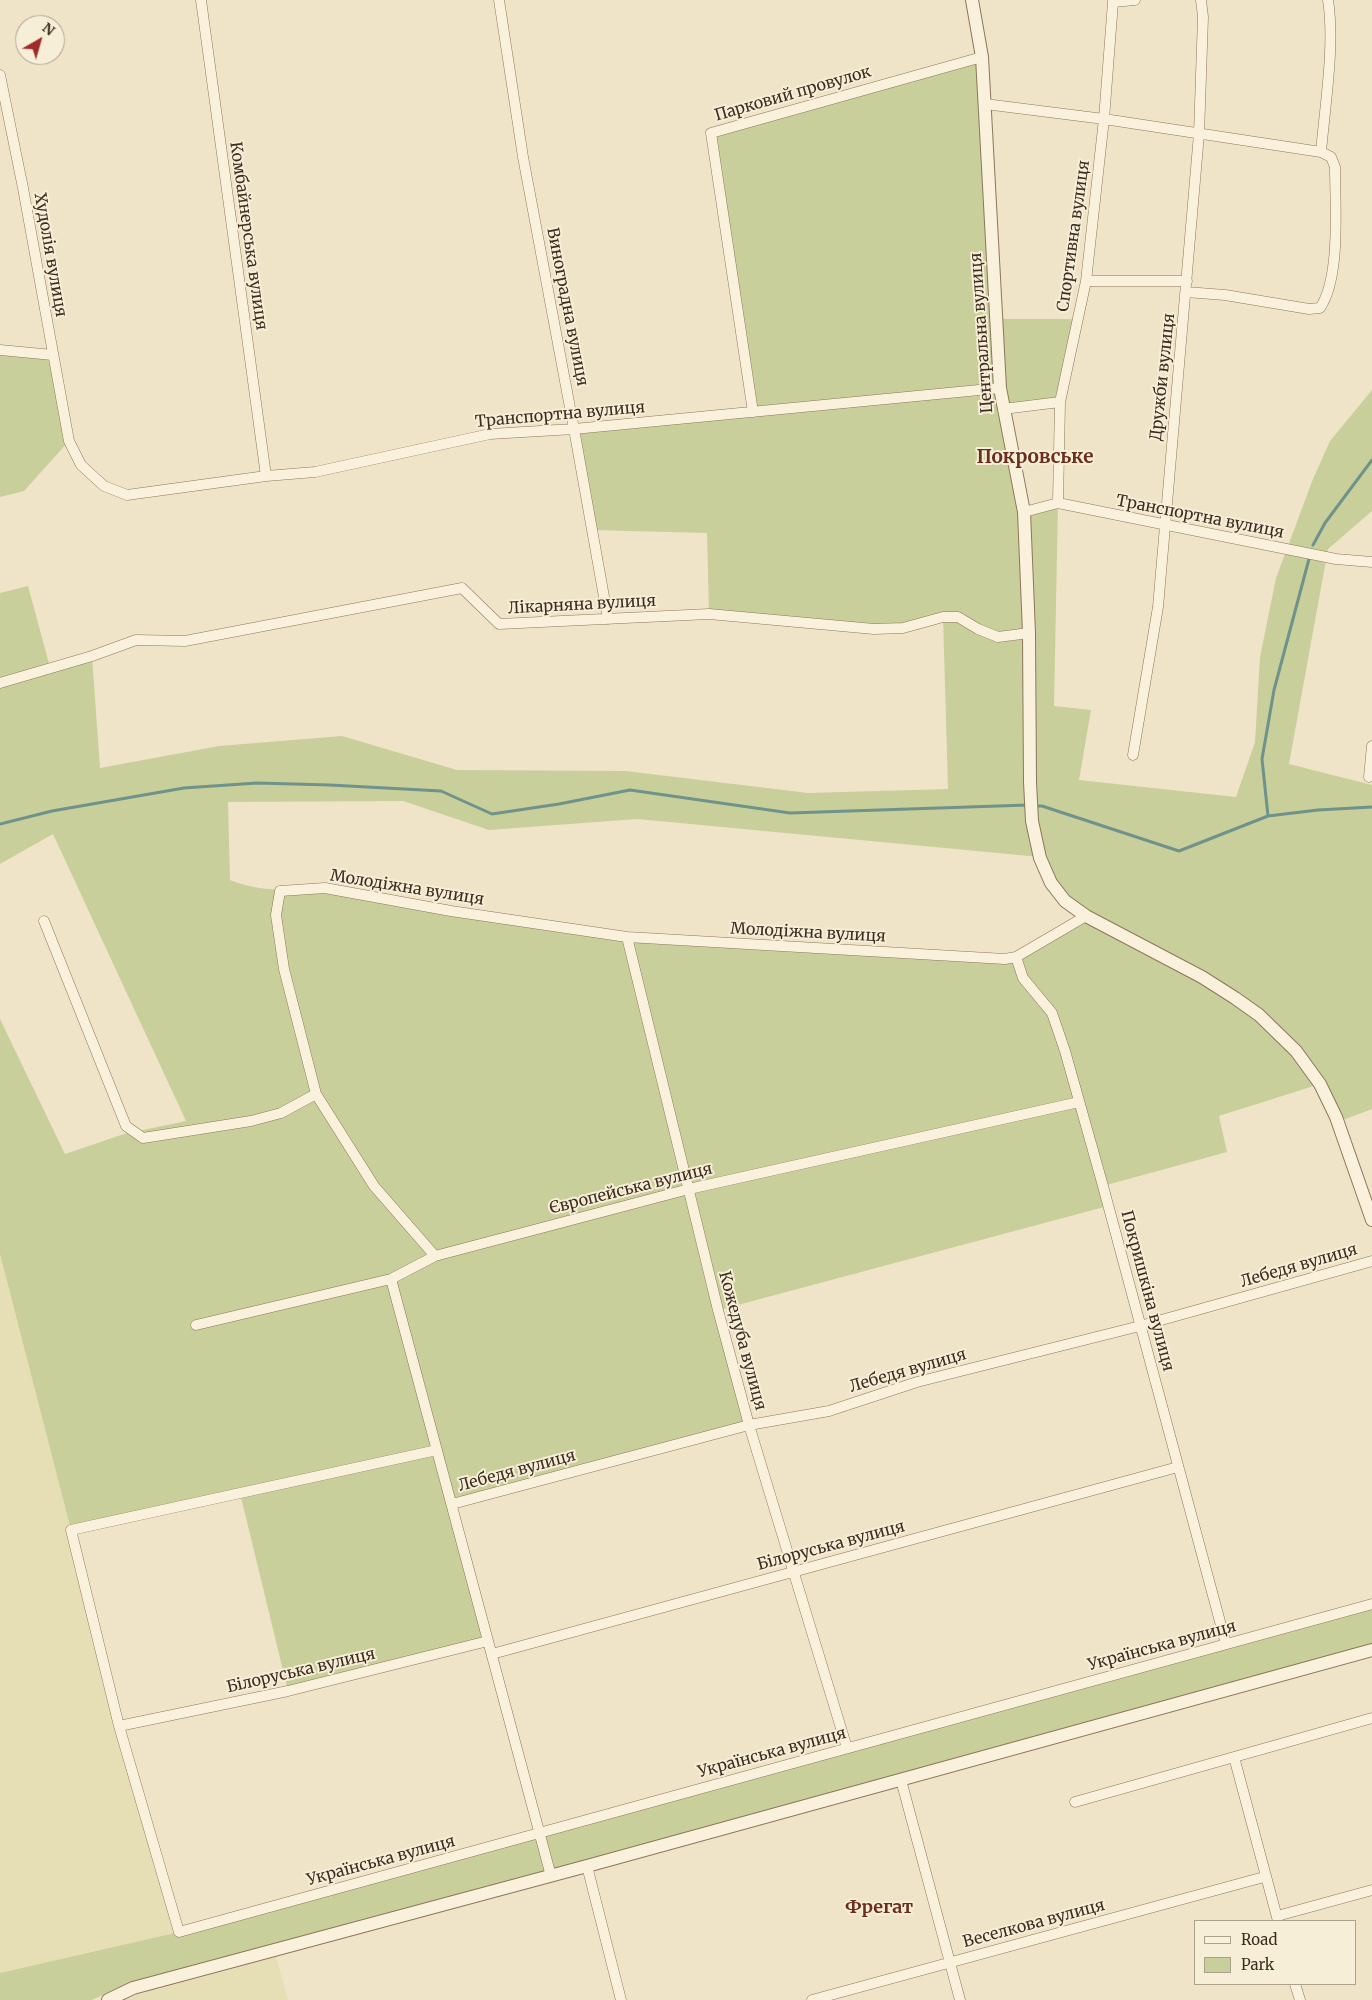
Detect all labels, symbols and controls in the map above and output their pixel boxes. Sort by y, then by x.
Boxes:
north arrow [15,15,65,65]
text: N [39,18,59,39]
street label: Парковий провулок [713,62,873,126]
street label: Комбайнерська вулиця [225,141,271,331]
street label: Спортивна вулиця [1054,159,1094,313]
street label: Худолія вулиця [30,191,70,319]
street label: Виноградна вулиця [542,226,592,388]
street label: Центральна вулиця [967,252,997,414]
street label: Дружби вулиця [1147,312,1179,442]
street label: Транспортна вулиця [474,398,646,432]
district label: Покровське [976,447,1094,469]
street label: Транспортна вулиця [1114,491,1286,543]
street label: Лікарняна вулиця [508,592,656,618]
street label: Молодіжна вулиця [329,866,485,910]
street label: Молодіжна вулиця [730,919,886,947]
street label: Європейська вулиця [548,1159,714,1219]
street label: Покришкіна вулиця [1116,1208,1178,1374]
street label: Лебедя вулиця [1238,1240,1360,1292]
street label: Кожедуба вулиця [714,1269,770,1413]
street label: Лебедя вулиця [847,1345,969,1397]
street label: Лебедя вулиця [456,1446,578,1496]
street label: Білоруська вулиця [755,1517,907,1575]
street label: Українська вулиця [1086,1617,1238,1675]
street label: Білоруська вулиця [225,1645,377,1697]
street label: Українська вулиця [696,1724,848,1782]
street label: Українська вулиця [305,1832,457,1890]
street label: Веселкова вулиця [961,1896,1107,1952]
district label: Фрегат [845,1897,913,1919]
legend [1194,1920,1357,1985]
text: Road [1241,1930,1277,1949]
text: Park [1241,1955,1274,1974]

